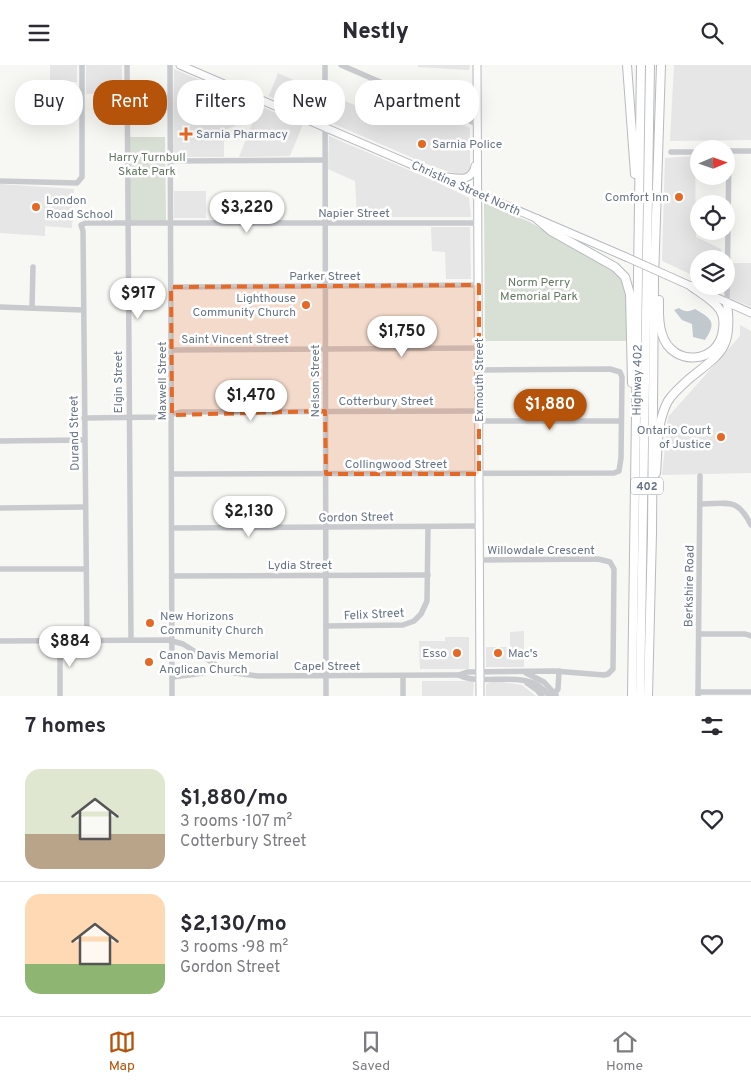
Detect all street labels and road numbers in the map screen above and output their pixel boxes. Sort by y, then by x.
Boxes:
street label: Christina Street North [408,158,523,220]
street label: Napier Street [318,206,390,222]
street label: Parker Street [289,269,361,285]
street label: Saint Vincent Street [181,332,289,348]
street label: Exmouth Street [472,338,488,422]
street label: Maxwell Street [155,342,171,420]
street label: Highway 402 [629,344,647,416]
street label: Nelson Street [308,345,324,417]
street label: Elgin Street [111,351,127,413]
street label: Cotterbury Street [339,394,433,410]
street label: Durand Street [66,395,84,471]
street label: Collingwood Street [345,457,447,473]
road number: 402 [631,477,663,495]
street label: Gordon Street [318,509,394,527]
street label: Willowdale Crescent [487,543,595,559]
street label: Berkshire Road [681,545,699,627]
street label: Lydia Street [268,558,332,574]
street label: Felix Street [343,605,405,625]
street label: Capel Street [294,659,360,675]

